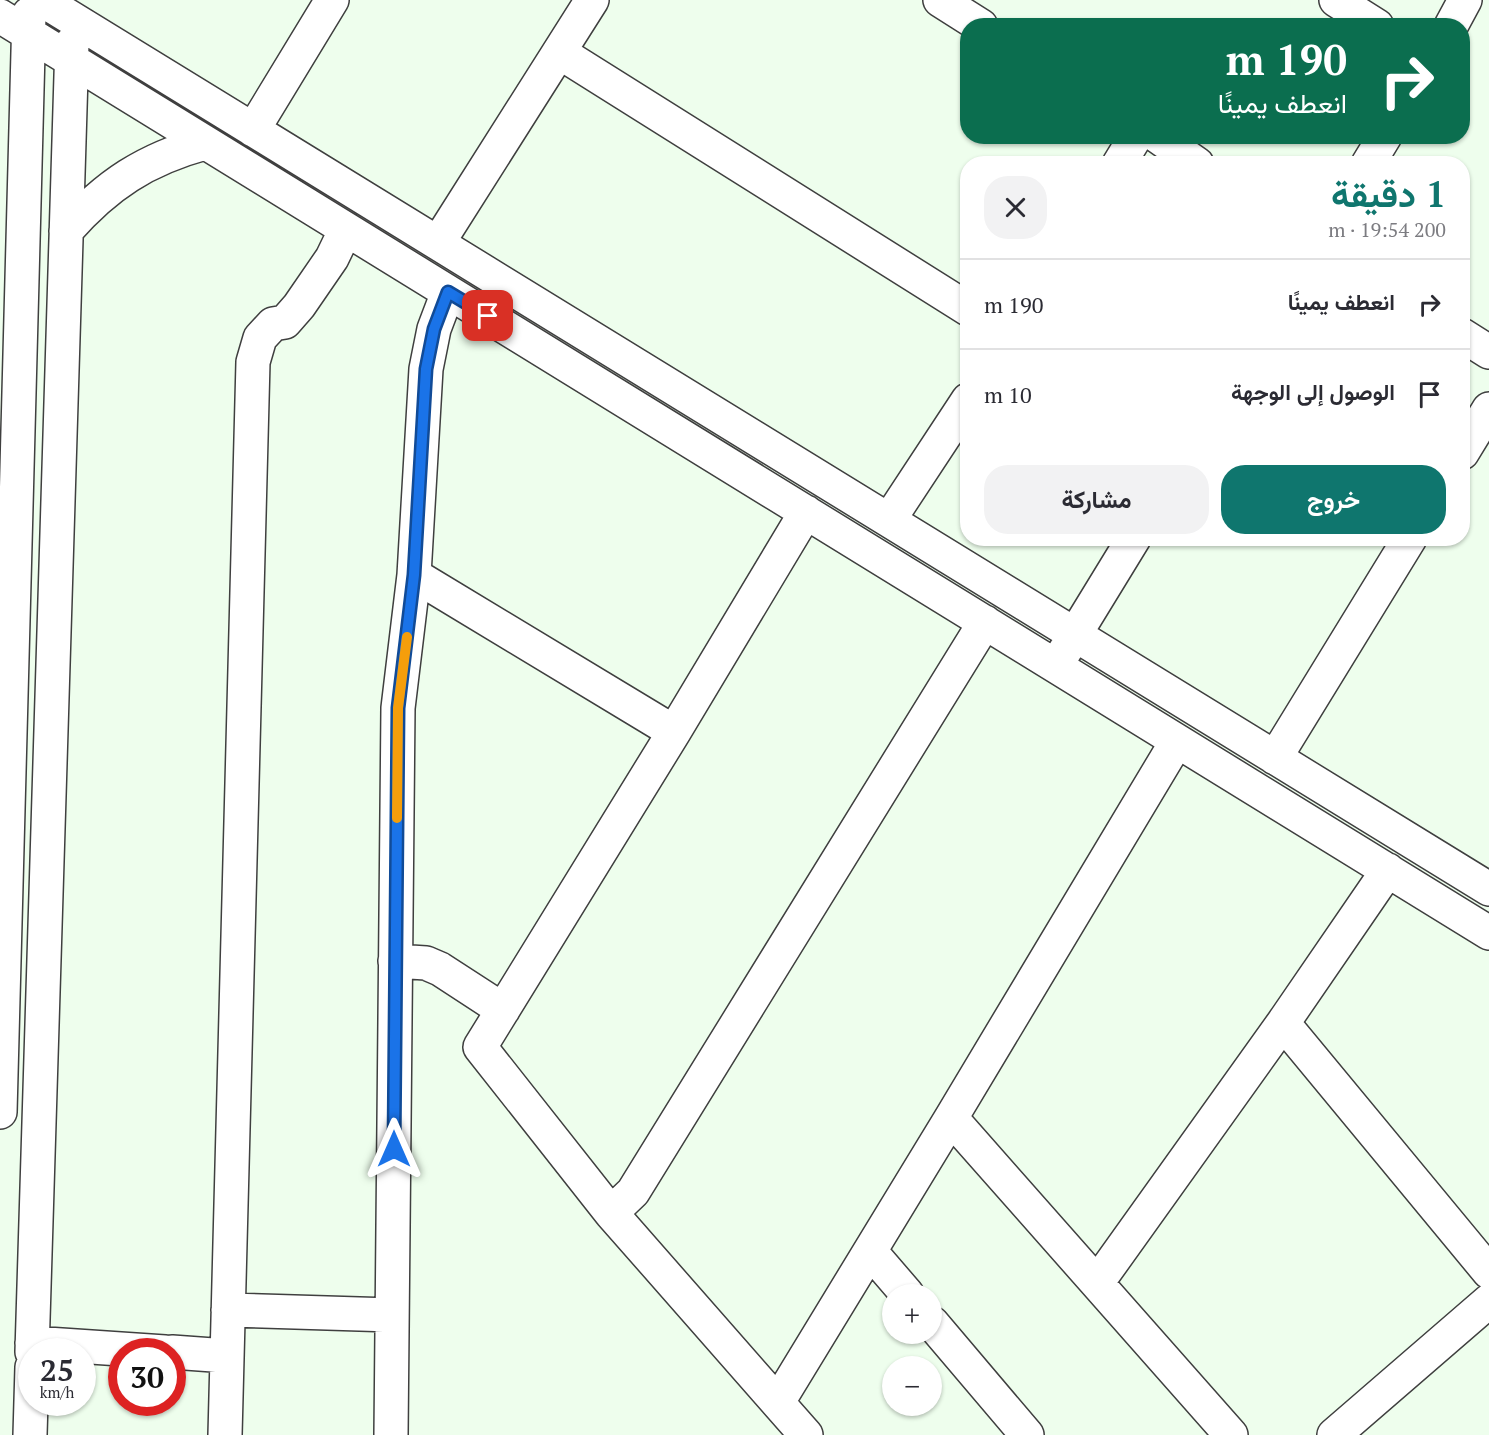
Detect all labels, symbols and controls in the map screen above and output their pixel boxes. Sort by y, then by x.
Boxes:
text: 190 m [1226,31,1347,87]
icon: right [1368,42,1446,120]
text: انعطف يمينًا [1218,85,1347,121]
text: 1 دقيقة [1331,170,1446,217]
button: close [984,176,1047,239]
text: 200 m · 19:54 [1328,216,1446,243]
text: انعطف يمينًا [1288,287,1395,316]
icon: right [1413,288,1446,321]
pin [462,290,513,341]
text: 190 m [984,290,1044,319]
icon: arrive [471,299,504,332]
text: الوصول إلى الوجهة [1231,377,1395,406]
icon: arrive [1413,378,1446,411]
text: 10 m [984,380,1032,409]
button: مشاركة [984,465,1209,534]
button: خروج [1221,465,1446,534]
position arrow [362,1117,426,1181]
map controls [882,1284,942,1416]
button: + [882,1284,942,1344]
speed limit sign: 30 [108,1338,186,1416]
text: 25 [40,1350,74,1390]
button: − [882,1356,942,1416]
text: km/h [40,1382,74,1402]

